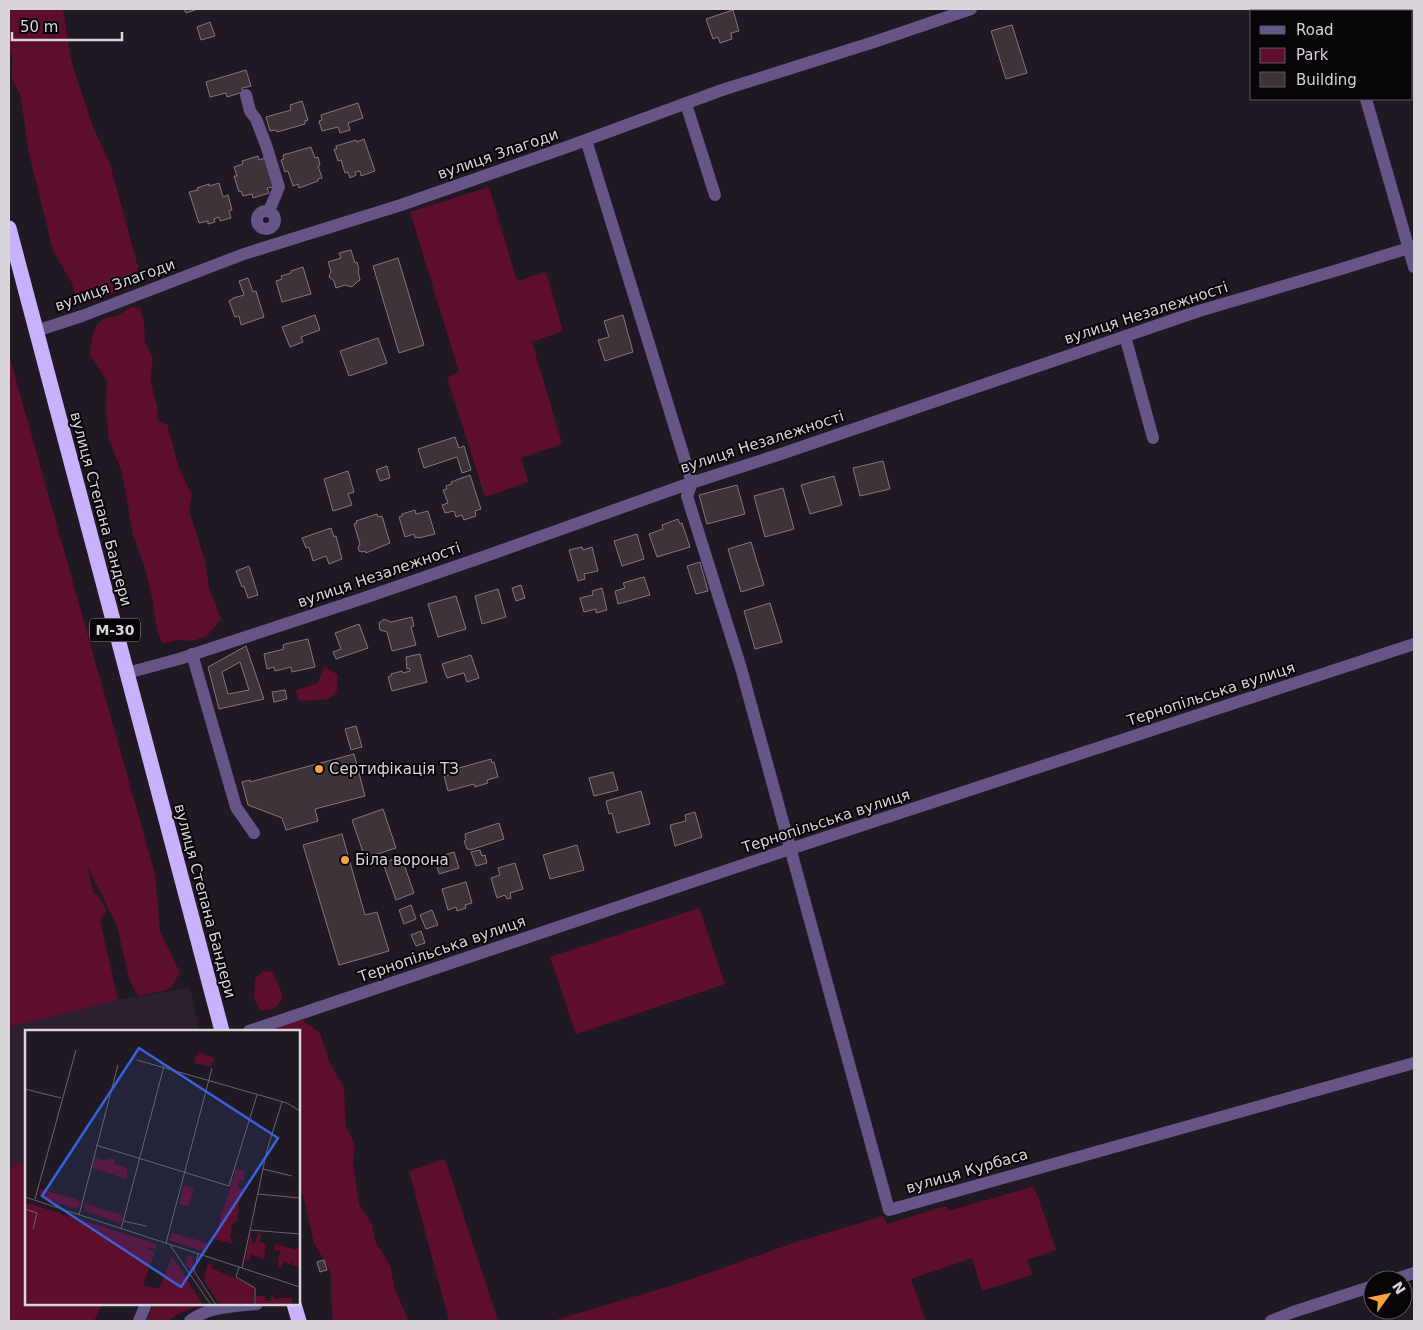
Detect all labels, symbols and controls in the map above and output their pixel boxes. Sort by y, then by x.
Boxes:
scale bar [12,10,122,42]
legend [1250,10,1413,100]
text: 50 m [20,18,58,36]
text: Road [1296,21,1334,39]
text: Park [1296,46,1329,64]
text: Building [1296,71,1357,89]
street label: вулиця Злагоди [435,125,561,183]
street label: вулиця Злагоди [52,255,178,315]
street label: вулиця Незалежності [1062,278,1230,348]
street label: вулиця Незалежності [678,407,846,477]
street label: вулиця Степана Бандери [66,410,136,608]
street label: вулиця Незалежності [295,539,463,611]
road number: М-30 [90,618,140,642]
street label: Тернопільська вулиця [1124,658,1297,730]
place label: Сертифікація ТЗ [329,760,459,778]
marker: Сертифікація ТЗ [313,763,325,775]
street label: Тернопільська вулиця [739,785,912,857]
street label: вулиця Степана Бандери [170,802,240,1000]
place label: Біла ворона [355,851,449,869]
marker: Біла ворона [339,854,351,866]
street label: Тернопільська вулиця [355,912,528,986]
inset map [25,1030,300,1305]
street label: вулиця Курбаса [904,1145,1030,1197]
north arrow [1363,1270,1413,1320]
text: N [1389,1279,1409,1297]

